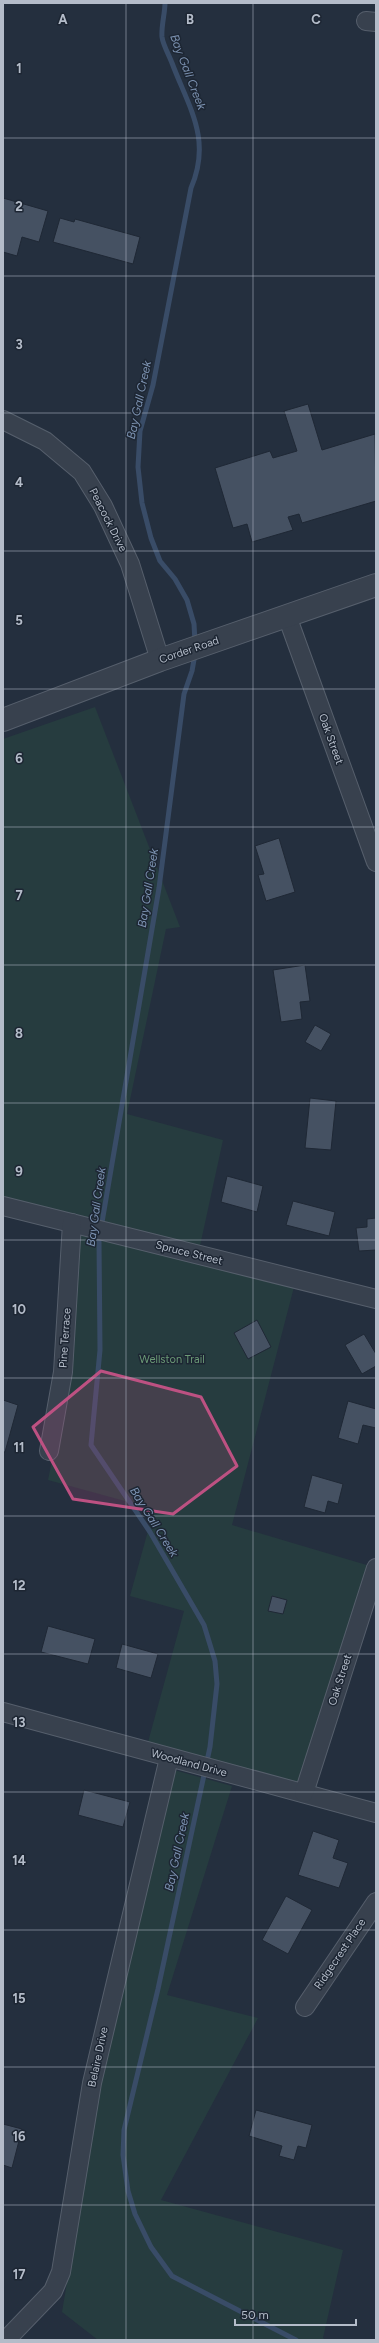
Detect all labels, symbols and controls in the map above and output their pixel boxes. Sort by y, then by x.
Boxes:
text: A [58,12,68,27]
text: B [186,12,194,27]
text: C [311,12,321,27]
water label: Bay Gall Creek [167,32,209,113]
text: 1 [16,61,22,76]
text: 2 [15,199,23,214]
text: 3 [15,337,23,352]
water label: Bay Gall Creek [124,358,154,440]
text: 4 [15,475,23,490]
street label: Peacock Drive [86,486,130,554]
text: 5 [15,613,23,628]
street label: Corder Road [157,634,221,666]
street label: Oak Street [316,712,346,766]
text: 6 [15,751,23,766]
water label: Bay Gall Creek [135,846,161,929]
text: 7 [15,888,23,903]
text: 8 [15,1026,23,1041]
text: 9 [15,1164,23,1179]
water label: Bay Gall Creek [84,1165,109,1247]
street label: Spruce Street [154,1238,224,1268]
text: 10 [12,1302,26,1317]
street label: Pine Terrace [56,1308,74,1368]
park label: Wellston Trail [139,1353,205,1366]
text: 11 [14,1440,24,1455]
water label: Bay Gall Creek [127,1484,182,1561]
text: 12 [12,1578,26,1593]
street label: Oak Street [326,1653,354,1707]
text: 13 [13,1715,25,1730]
street label: Woodland Drive [150,1747,228,1779]
water label: Bay Gall Creek [162,1810,192,1892]
text: 14 [12,1853,26,1868]
street label: Ridgecrest Place [312,1916,368,1992]
text: 15 [12,1991,26,2006]
street label: Belaire Drive [85,2026,111,2088]
text: 16 [12,2129,26,2144]
text: 17 [13,2267,25,2282]
scale bar [235,2301,356,2327]
text: 50 m [241,2308,269,2322]

